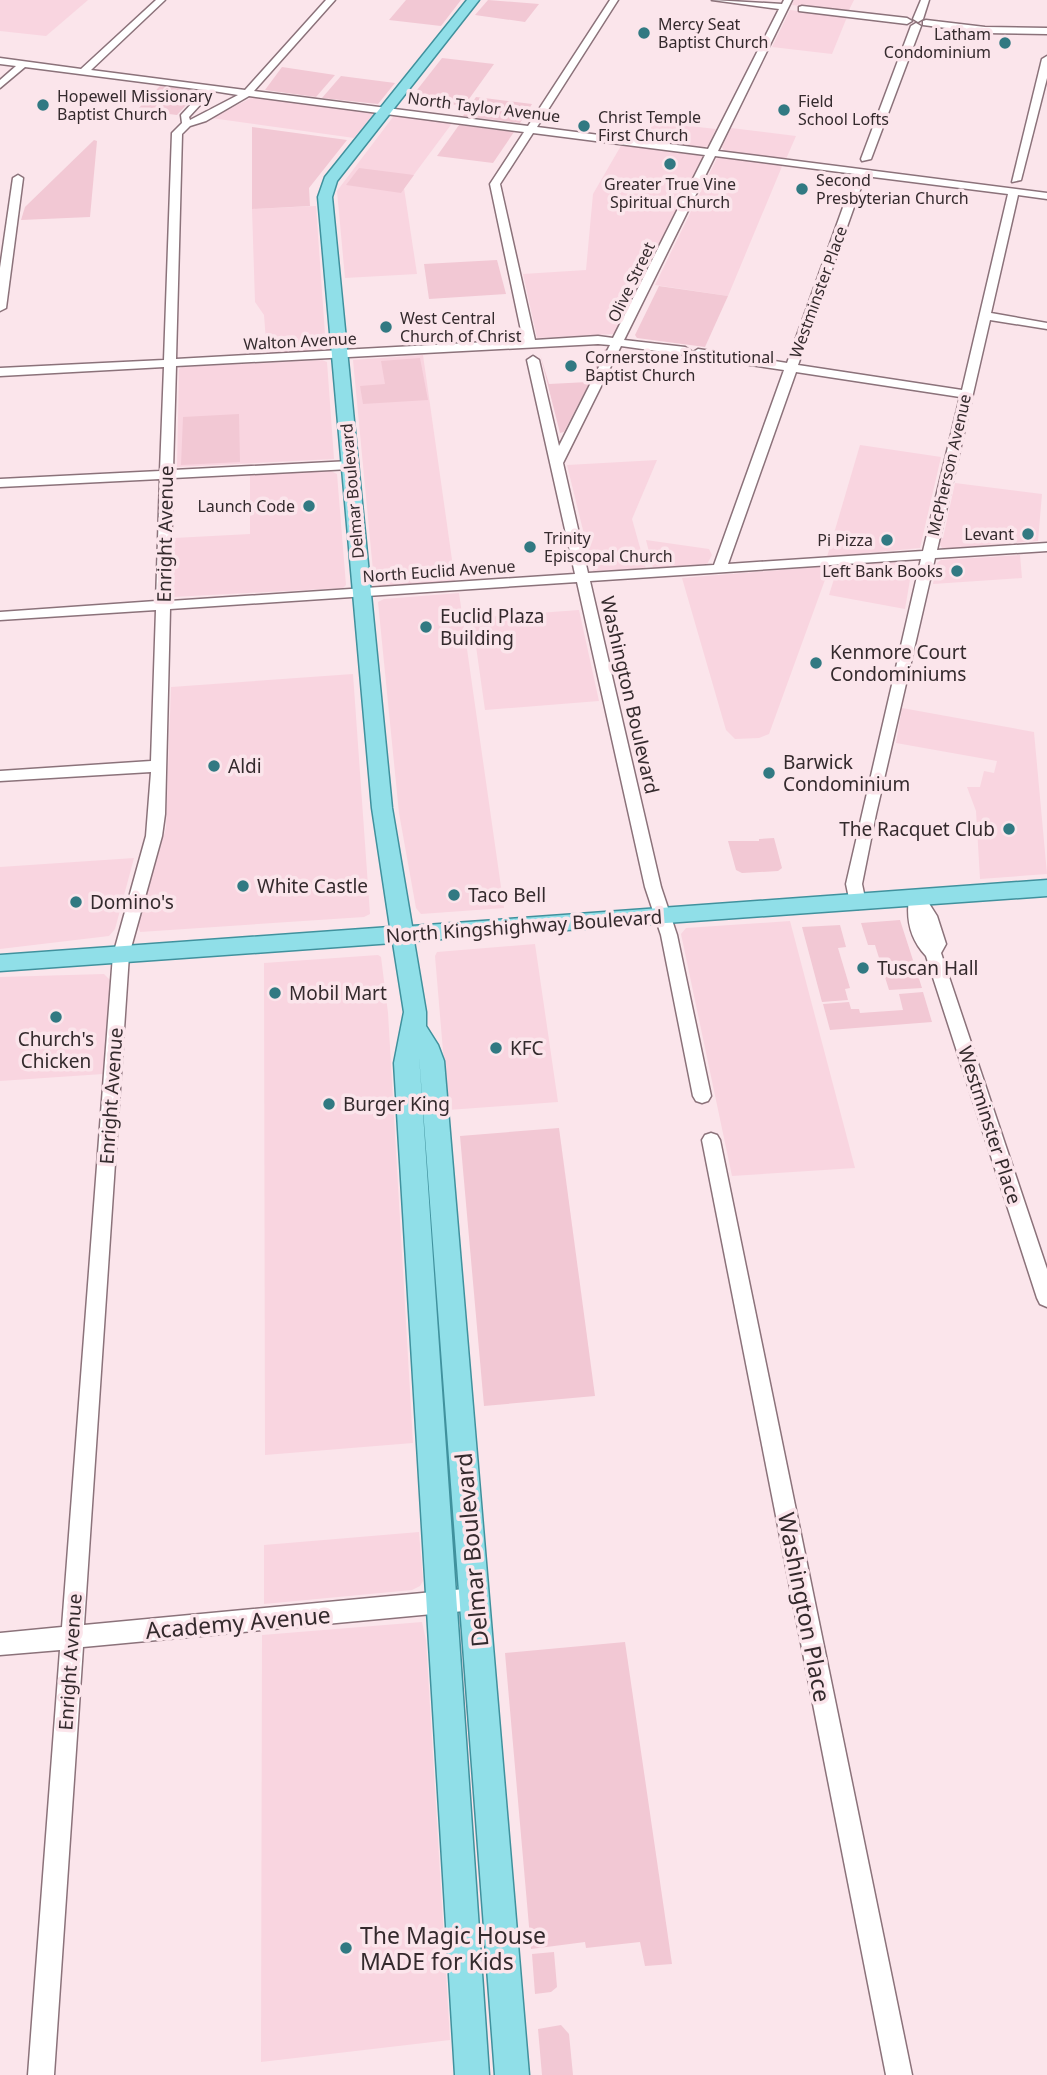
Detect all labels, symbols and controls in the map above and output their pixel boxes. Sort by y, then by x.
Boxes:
place label: Mercy Seat Baptist Church [658,13,768,53]
place label: Latham Condominium [884,23,991,63]
marker: Mercy Seat Baptist Church [636,25,652,41]
marker: Latham Condominium [997,35,1013,51]
place label: Hopewell Missionary Baptist Church [57,85,213,125]
street label: North Taylor Avenue [406,87,562,127]
place label: Field School Lofts [798,90,889,130]
marker: Hopewell Missionary Baptist Church [35,97,51,113]
marker: Field School Lofts [776,102,792,118]
place label: Christ Temple First Church [598,106,701,146]
marker: Christ Temple First Church [576,118,592,134]
marker: Greater True Vine Spiritual Church [662,156,678,172]
place label: Second Presbyterian Church [816,169,969,209]
place label: Greater True Vine Spiritual Church [604,173,736,213]
marker: Second Presbyterian Church [794,181,810,197]
street label: Westminster Place [784,223,852,361]
street label: Olive Street [602,238,660,326]
place label: West Central Church of Christ [400,307,522,347]
marker: West Central Church of Christ [378,319,394,335]
street label: Walton Avenue [243,327,357,355]
place label: Cornerstone Institutional Baptist Church [585,346,774,386]
marker: Cornerstone Institutional Baptist Church [563,358,579,374]
street label: McPherson Avenue [922,392,976,538]
street label: Delmar Boulevard [335,423,369,559]
street label: Enright Avenue [151,465,179,603]
place label: Launch Code [197,495,295,517]
marker: Launch Code [301,498,317,514]
place label: Levant [964,523,1014,545]
marker: Levant [1020,526,1036,542]
place label: Trinity Episcopal Church [544,527,673,567]
place label: Pi Pizza [817,529,873,551]
marker: Pi Pizza [879,532,895,548]
marker: Trinity Episcopal Church [522,539,538,555]
street label: North Euclid Avenue [362,555,516,587]
place label: Left Bank Books [822,560,943,582]
marker: Left Bank Books [949,563,965,579]
street label: Washington Boulevard [595,593,665,797]
place label: Euclid Plaza Building [440,603,545,651]
marker: Euclid Plaza Building [418,619,434,635]
place label: Kenmore Court Condominiums [830,639,967,687]
marker: Kenmore Court Condominiums [808,655,824,671]
place label: Barwick Condominium [783,749,910,797]
place label: Aldi [228,753,262,779]
marker: Aldi [206,758,222,774]
marker: Barwick Condominium [761,765,777,781]
place label: The Racquet Club [839,816,995,842]
marker: The Racquet Club [1001,821,1017,837]
place label: White Castle [257,873,368,899]
marker: White Castle [235,878,251,894]
place label: Taco Bell [468,882,546,908]
marker: Taco Bell [446,887,462,903]
place label: Domino's [90,889,174,915]
marker: Domino's [68,894,84,910]
street label: North Kingshighway Boulevard [385,903,663,949]
place label: Tuscan Hall [877,955,978,981]
marker: Tuscan Hall [855,960,871,976]
place label: Mobil Mart [289,980,387,1006]
marker: Mobil Mart [267,985,283,1001]
marker: Church's Chicken [48,1009,64,1025]
place label: Church's Chicken [18,1026,94,1074]
street label: Enright Avenue [93,1027,129,1165]
place label: KFC [510,1035,544,1061]
marker: KFC [488,1040,504,1056]
street label: Westminster Place [952,1043,1028,1207]
place label: Burger King [343,1091,450,1117]
marker: Burger King [321,1096,337,1112]
street label: Delmar Boulevard [447,1452,495,1648]
street label: Washington Place [771,1509,839,1705]
street label: Enright Avenue [52,1593,88,1731]
street label: Academy Avenue [144,1598,332,1646]
place label: The Magic House MADE for Kids [360,1919,546,1977]
marker: The Magic House MADE for Kids [338,1940,354,1956]

